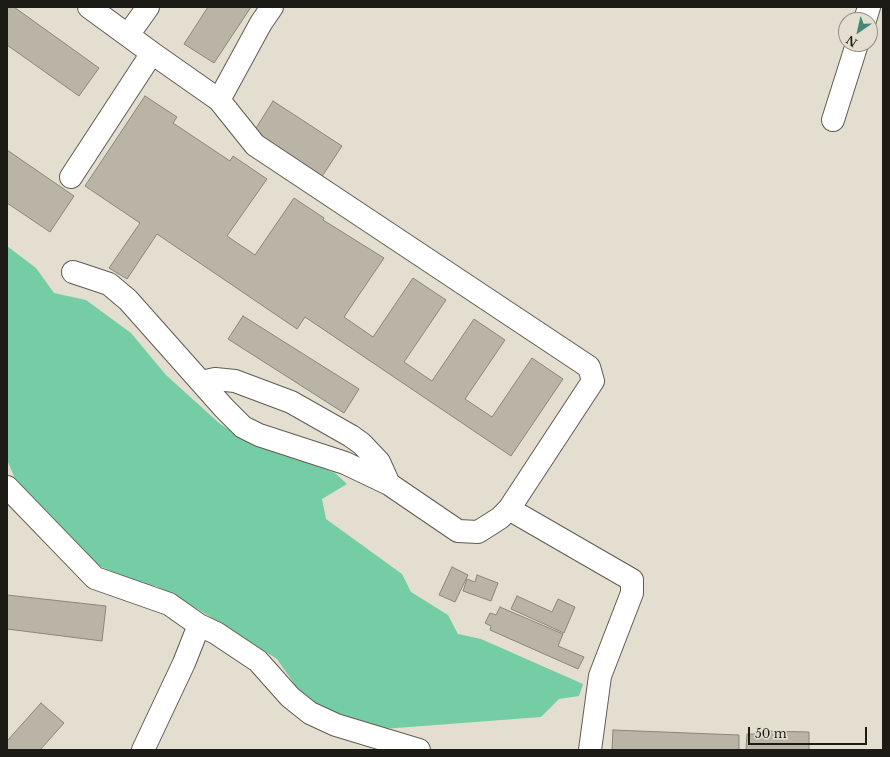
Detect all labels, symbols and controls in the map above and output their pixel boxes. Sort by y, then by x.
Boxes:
north arrow [838,12,878,52]
text: N [844,32,860,50]
scale bar [750,719,869,745]
text: 50 m [755,726,787,741]

